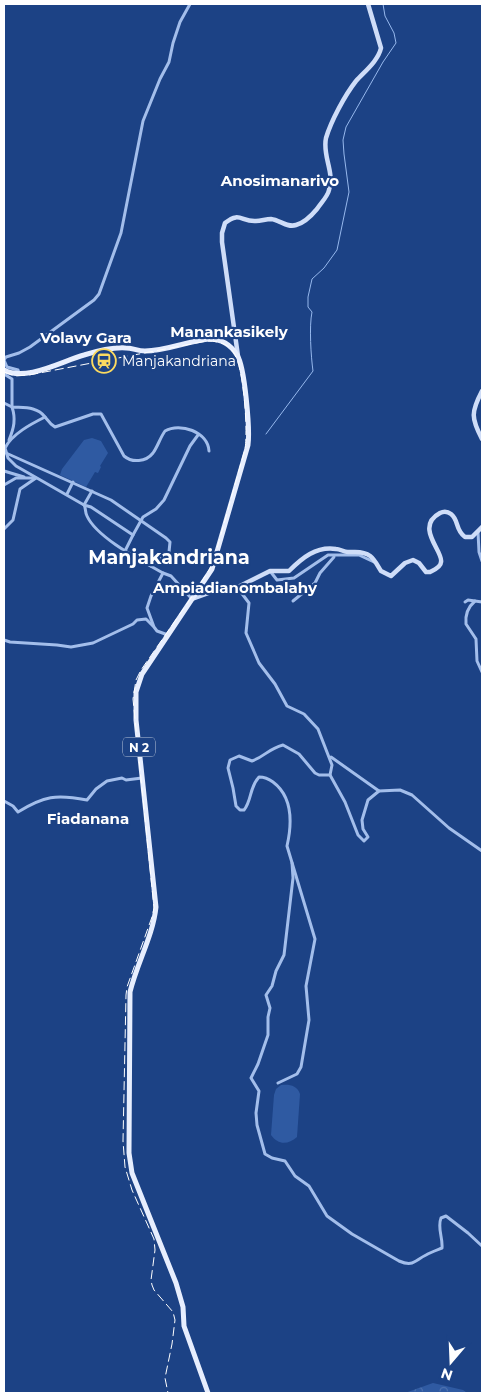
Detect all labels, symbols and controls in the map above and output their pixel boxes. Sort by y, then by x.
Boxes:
district label: Anosimanarivo [220,171,339,190]
district label: Manankasikely [170,322,289,341]
district label: Volavy Gara [39,328,132,347]
station icon: Manjakandriana [91,348,117,374]
place label: Manjakandriana [122,352,236,370]
district label: Manjakandriana [88,546,250,569]
district label: Ampiadianombalahy [152,578,318,597]
road number: N 2 [123,738,155,756]
district label: Fiadanana [47,809,129,828]
north arrow [426,1337,476,1387]
text: N [438,1364,455,1385]

